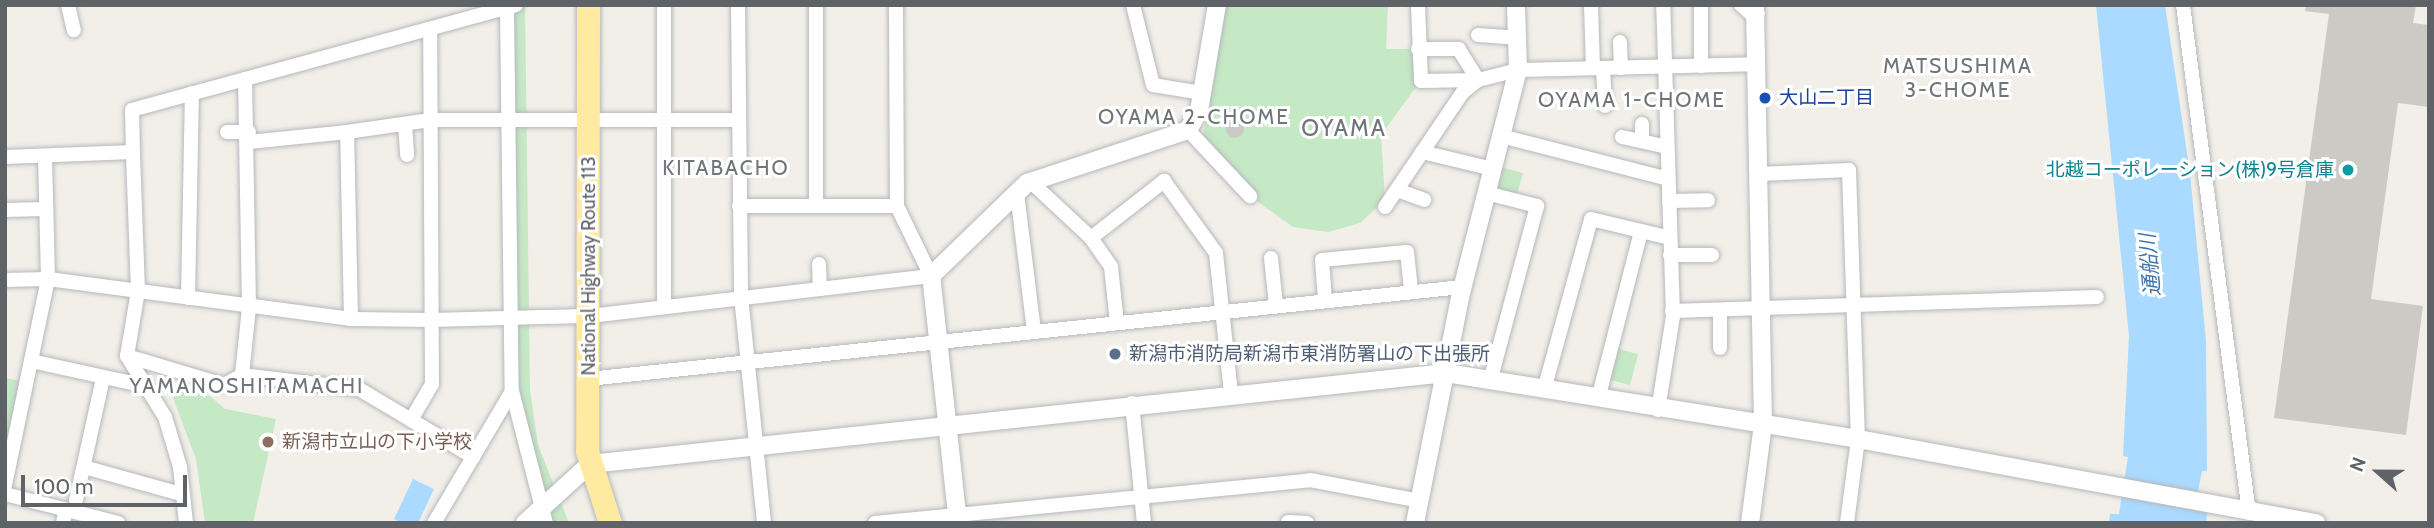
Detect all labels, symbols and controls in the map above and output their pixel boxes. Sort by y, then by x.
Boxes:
district label: MATSUSHIMA 3-CHOME [1884,53,2032,103]
district label: OYAMA 1-CHOME [1540,87,1724,113]
place label: 大山二丁目 [1779,87,1874,109]
marker: 大山二丁目 [1757,90,1773,106]
district label: OYAMA 2-CHOME [1100,104,1288,130]
district label: OYAMA [1302,114,1386,142]
district label: KITABACHO [663,155,789,181]
street label: National Highway Route 113 [578,156,600,376]
place label: 北越コーポレーション(株)9号倉庫 [2045,159,2334,181]
marker: 北越コーポレーション(株)9号倉庫 [2340,162,2356,178]
water label: 通船川 [2135,233,2165,297]
place label: 新潟市消防局新潟市東消防署山の下出張所 [1129,343,1490,365]
marker: 新潟市消防局新潟市東消防署山の下出張所 [1107,346,1123,362]
district label: YAMANOSHITAMACHI [132,373,362,399]
place label: 新潟市立山の下小学校 [282,431,472,453]
marker: 新潟市立山の下小学校 [260,434,276,450]
north arrow [2343,437,2413,507]
text: N [2345,454,2371,475]
scale bar [24,462,191,506]
text: 100 m [34,474,93,499]

